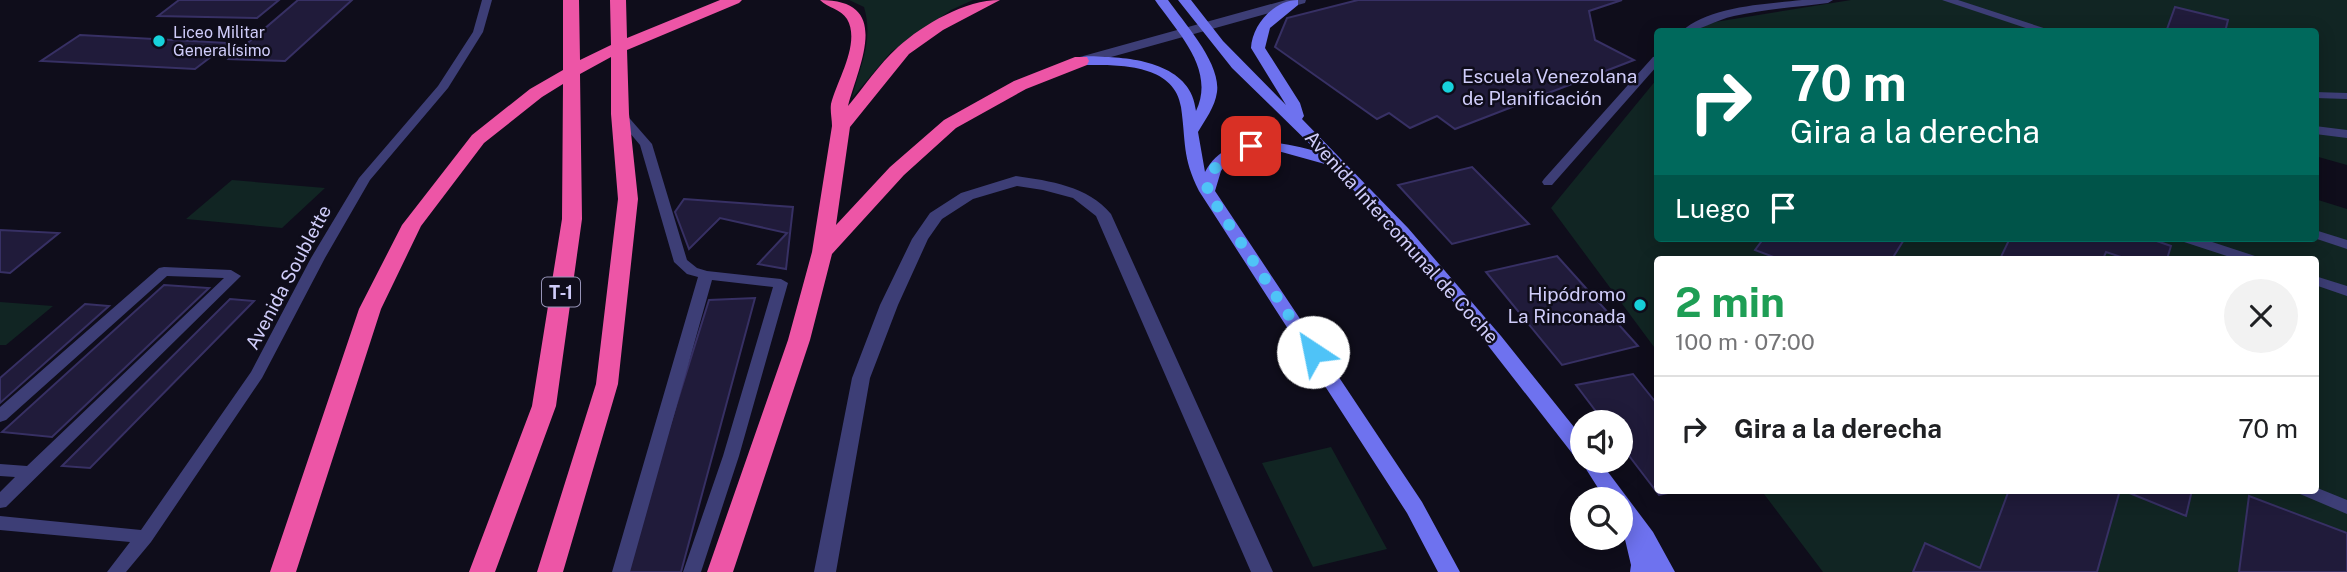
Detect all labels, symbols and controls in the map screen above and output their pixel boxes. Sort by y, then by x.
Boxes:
place label: Liceo Militar Generalísimo [173,23,271,60]
marker: Liceo Militar Generalísimo [151,33,167,49]
text: 70 m [1790,54,1907,112]
icon: right [1675,56,1766,147]
place label: Escuela Venezolana de Planificación [1462,65,1637,109]
marker: Escuela Venezolana de Planificación [1440,79,1456,95]
text: Gira a la derecha [1790,113,2040,150]
pin [1221,116,1281,176]
street label: Avenida Intercomunal de Coche [1301,126,1503,348]
icon: arrive [1232,127,1270,165]
icon: arrive [1764,189,1802,227]
text: Luego [1675,193,1750,224]
street label: Avenida Soublette [241,201,335,353]
text: 2 min [1675,277,1785,326]
road number: T-1 [542,278,580,306]
button: close [2224,279,2298,353]
place label: Hipódromo La Rinconada [1507,283,1626,327]
marker: Hipódromo La Rinconada [1632,297,1648,313]
position arrow [1276,315,1350,389]
text: 100 m · 07:00 [1675,328,1815,355]
map controls [1570,410,1633,550]
button: sound [1570,410,1633,473]
icon: right [1675,410,1713,448]
text: Gira a la derecha [1734,413,1942,444]
text: 70 m [2238,413,2298,444]
button: search [1570,487,1633,550]

